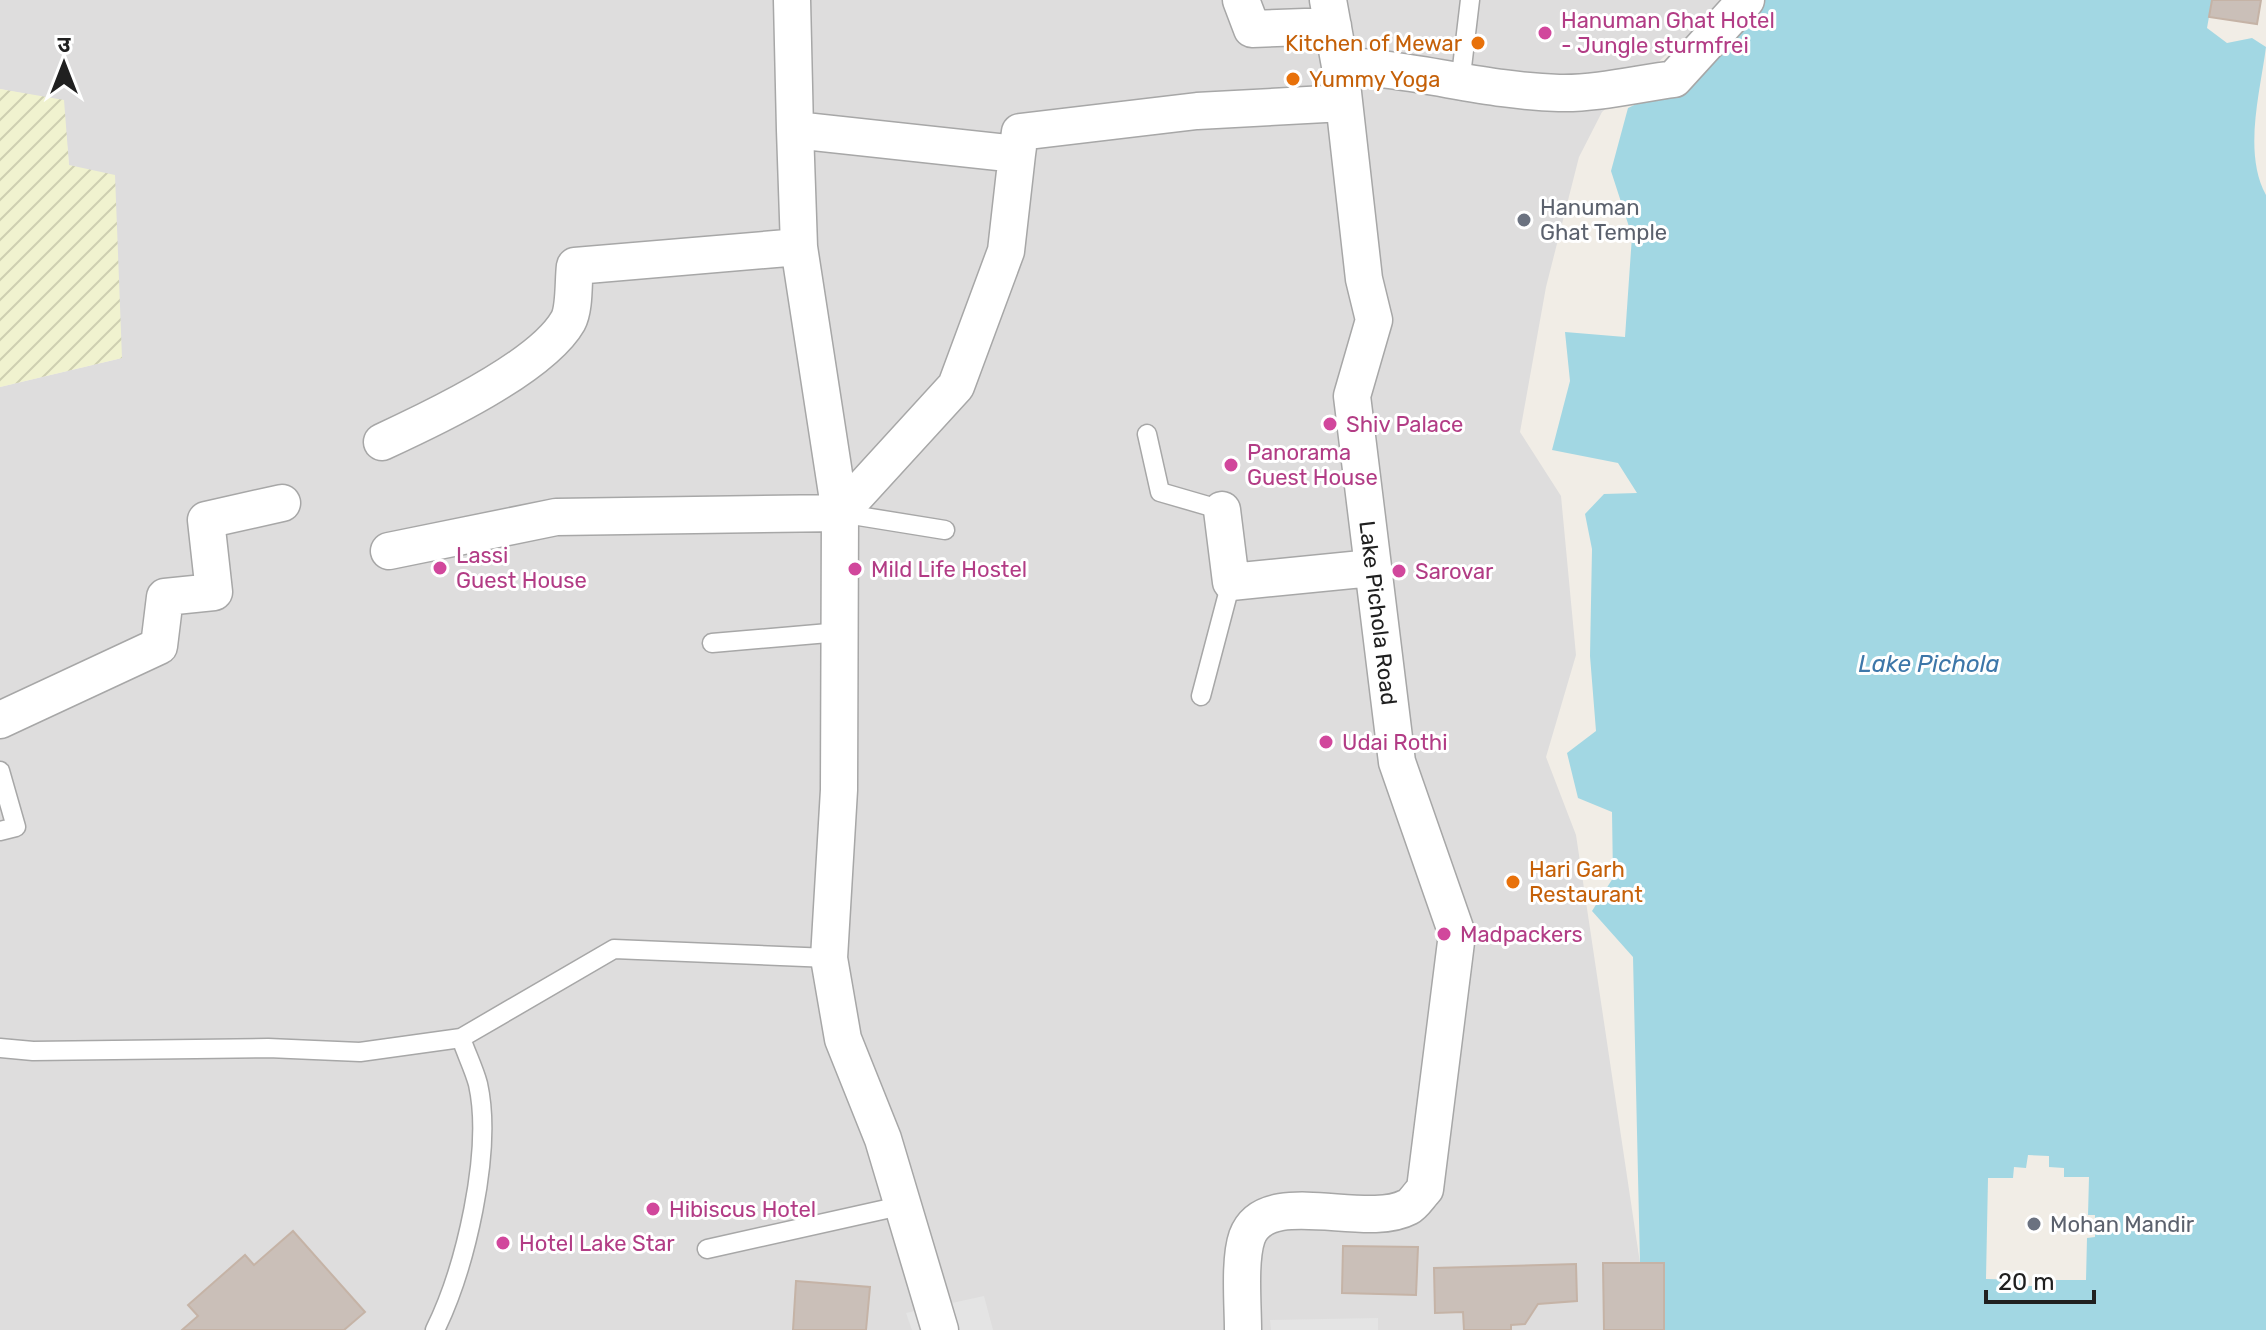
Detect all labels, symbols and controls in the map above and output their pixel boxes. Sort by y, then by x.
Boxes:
place label: Hanuman Ghat Hotel - Jungle sturmfrei [1561,7,1775,59]
north arrow [24,24,104,104]
marker: Hanuman Ghat Hotel - Jungle sturmfrei [1536,24,1554,42]
place label: Kitchen of Mewar [1285,30,1463,57]
text: उ [58,31,72,58]
marker: Kitchen of Mewar [1469,34,1487,52]
place label: Yummy Yoga [1309,66,1440,93]
marker: Yummy Yoga [1284,70,1302,88]
place label: Hanuman Ghat Temple [1540,194,1667,246]
marker: Hanuman Ghat Temple [1515,211,1533,229]
place label: Shiv Palace [1346,411,1463,438]
marker: Shiv Palace [1321,415,1339,433]
place label: Panorama Guest House [1247,439,1378,491]
marker: Panorama Guest House [1222,456,1240,474]
street label: Lake Pichola Road [1353,519,1403,707]
place label: Lassi Guest House [456,542,587,594]
place label: Mild Life Hostel [871,556,1027,583]
place label: Sarovar [1415,558,1494,585]
marker: Lassi Guest House [431,559,449,577]
marker: Mild Life Hostel [846,560,864,578]
marker: Sarovar [1390,562,1408,580]
water label: Lake Pichola [1858,650,2000,678]
place label: Udai Rothi [1342,729,1448,756]
marker: Udai Rothi [1317,733,1335,751]
place label: Hari Garh Restaurant [1529,856,1643,908]
marker: Hari Garh Restaurant [1504,873,1522,891]
place label: Madpackers [1460,921,1583,948]
marker: Madpackers [1435,925,1453,943]
place label: Hibiscus Hotel [669,1196,816,1223]
marker: Hibiscus Hotel [644,1200,662,1218]
place label: Mohan Mandir [2050,1211,2195,1238]
marker: Mohan Mandir [2025,1215,2043,1233]
place label: Hotel Lake Star [519,1230,675,1257]
marker: Hotel Lake Star [494,1234,512,1252]
scale bar [1986,1254,2094,1304]
text: 20 m [1998,1268,2055,1296]

